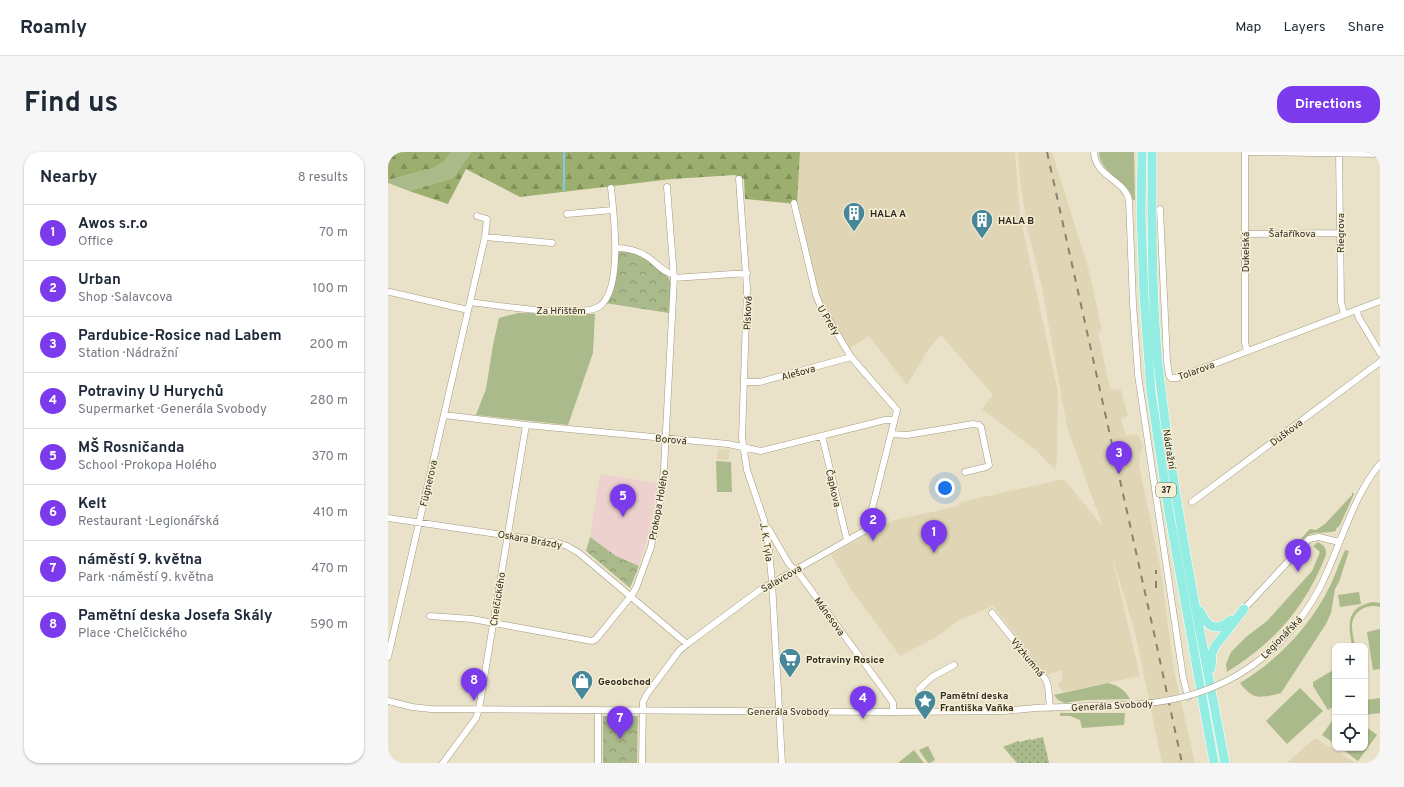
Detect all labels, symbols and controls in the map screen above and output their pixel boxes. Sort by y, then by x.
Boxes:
text: Roamly [20,16,87,40]
text: Map [1235,19,1261,36]
text: Layers [1283,19,1325,36]
text: Share [1347,19,1384,36]
text: Find us [24,86,118,122]
button: Directions [1277,86,1380,123]
text: Nearby [40,167,97,189]
text: 8 results [298,170,348,186]
building icon: HALA A [841,200,867,233]
building icon: HALA B [969,207,995,240]
place label: HALA A [870,208,906,221]
street label: Riegrova [1335,213,1348,253]
text: Awos s.r.o [78,215,148,234]
place label: HALA B [998,215,1034,228]
text: 1 [50,225,56,241]
text: 70 m [319,225,348,241]
street label: Šafaříkova [1268,228,1316,241]
street label: Dukelská [1240,232,1253,272]
text: Office [78,234,113,250]
text: Urban [78,271,121,290]
text: 2 [49,281,57,297]
text: 100 m [312,281,348,297]
text: Shop · Salavcova [78,290,172,306]
street label: Písková [741,296,756,330]
street label: U Prefy [814,303,842,338]
street label: Za Hřištěm [536,305,586,318]
text: Pardubice-Rosice nad Labem [78,327,282,346]
text: 3 [49,337,57,353]
text: 200 m [309,337,348,353]
text: Station · Nádražní [78,346,178,362]
street label: Tolarova [1176,359,1217,384]
street label: Alešova [780,363,817,384]
text: Potraviny U Hurychů [78,383,224,402]
text: 4 [49,393,57,409]
text: 280 m [310,393,348,409]
text: Supermarket · Generála Svobody [78,402,267,418]
street label: Duškova [1268,417,1306,450]
street label: Nádražní [1159,428,1178,472]
street label: Borová [654,433,687,448]
text: MŠ Rosničanda [78,439,184,458]
pin: 3 [1106,441,1132,474]
text: 5 [49,449,57,465]
text: 370 m [311,449,348,465]
text: School · Prokopa Holého [78,458,217,474]
street label: Fügnerova [418,459,441,508]
street label: Čapkova [822,468,843,508]
street label: Prokopa Holého [647,469,672,542]
your location [935,478,955,498]
road number: 37 [1156,483,1176,497]
pin: 5 [610,484,636,517]
text: Kelt [78,495,107,514]
text: 6 [49,505,57,521]
text: 410 m [313,505,348,521]
pin: 2 [860,508,886,541]
text: Restaurant · Legionářská [78,514,219,530]
pin: 1 [921,520,947,553]
street label: J. K. Tyla [756,522,775,563]
street label: Oskara Brázdy [497,528,563,553]
pin: 6 [1285,539,1311,572]
text: náměstí 9. května [78,551,202,570]
text: 7 [50,561,56,577]
text: 470 m [311,561,348,577]
street label: Salavcova [759,562,804,596]
text: Park · náměstí 9. května [78,570,214,586]
street label: Chelčického [488,571,509,627]
street label: Mánesova [810,595,847,639]
text: Pamětní deska Josefa Skály [78,607,272,626]
street label: Legionářská [1258,614,1306,662]
text: 8 [49,617,57,633]
text: 590 m [310,617,348,633]
text: Place · Chelčického [78,626,187,642]
street label: Výzkumná [1007,636,1047,680]
map controls [1332,643,1368,751]
button: + [1332,643,1368,679]
supermarket icon: Potraviny Rosice [777,646,803,679]
place label: Potraviny Rosice [806,654,885,667]
pin: 8 [461,668,487,701]
shop icon: Geoobchod [569,668,595,701]
place label: Geoobchod [598,676,651,689]
button: − [1332,679,1368,715]
pin: 4 [850,686,876,719]
place icon: Pamětní deska Františka Vaňka [912,688,938,721]
place label: Pamětní deska Františka Vaňka [940,690,1014,715]
street label: Generála Svobody [1071,698,1153,715]
pin: 7 [607,706,633,739]
street label: Generála Svobody [747,706,829,719]
button: locate [1332,715,1368,751]

